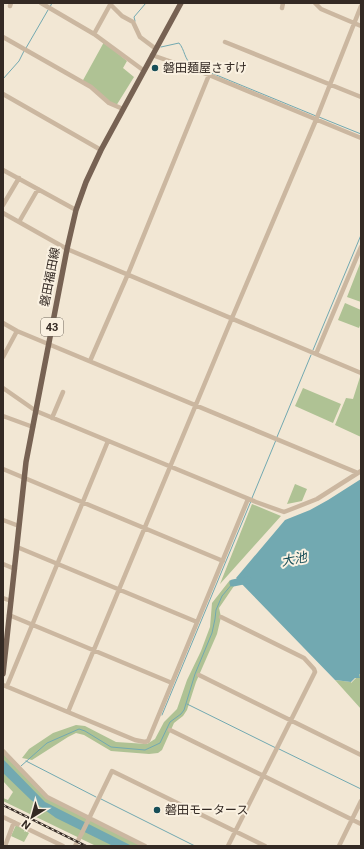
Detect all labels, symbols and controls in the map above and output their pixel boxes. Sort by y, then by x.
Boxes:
place label: 磐田麺屋さすけ [163,61,247,75]
marker: 磐田麺屋さすけ [150,63,160,73]
street label: 磐田福田線 [37,246,63,308]
road number: 43 [41,318,63,336]
water label: 大池 [280,549,310,569]
north arrow [12,797,52,837]
place label: 磐田モータース [165,803,248,817]
marker: 磐田モータース [152,805,162,815]
text: N [19,817,33,832]

